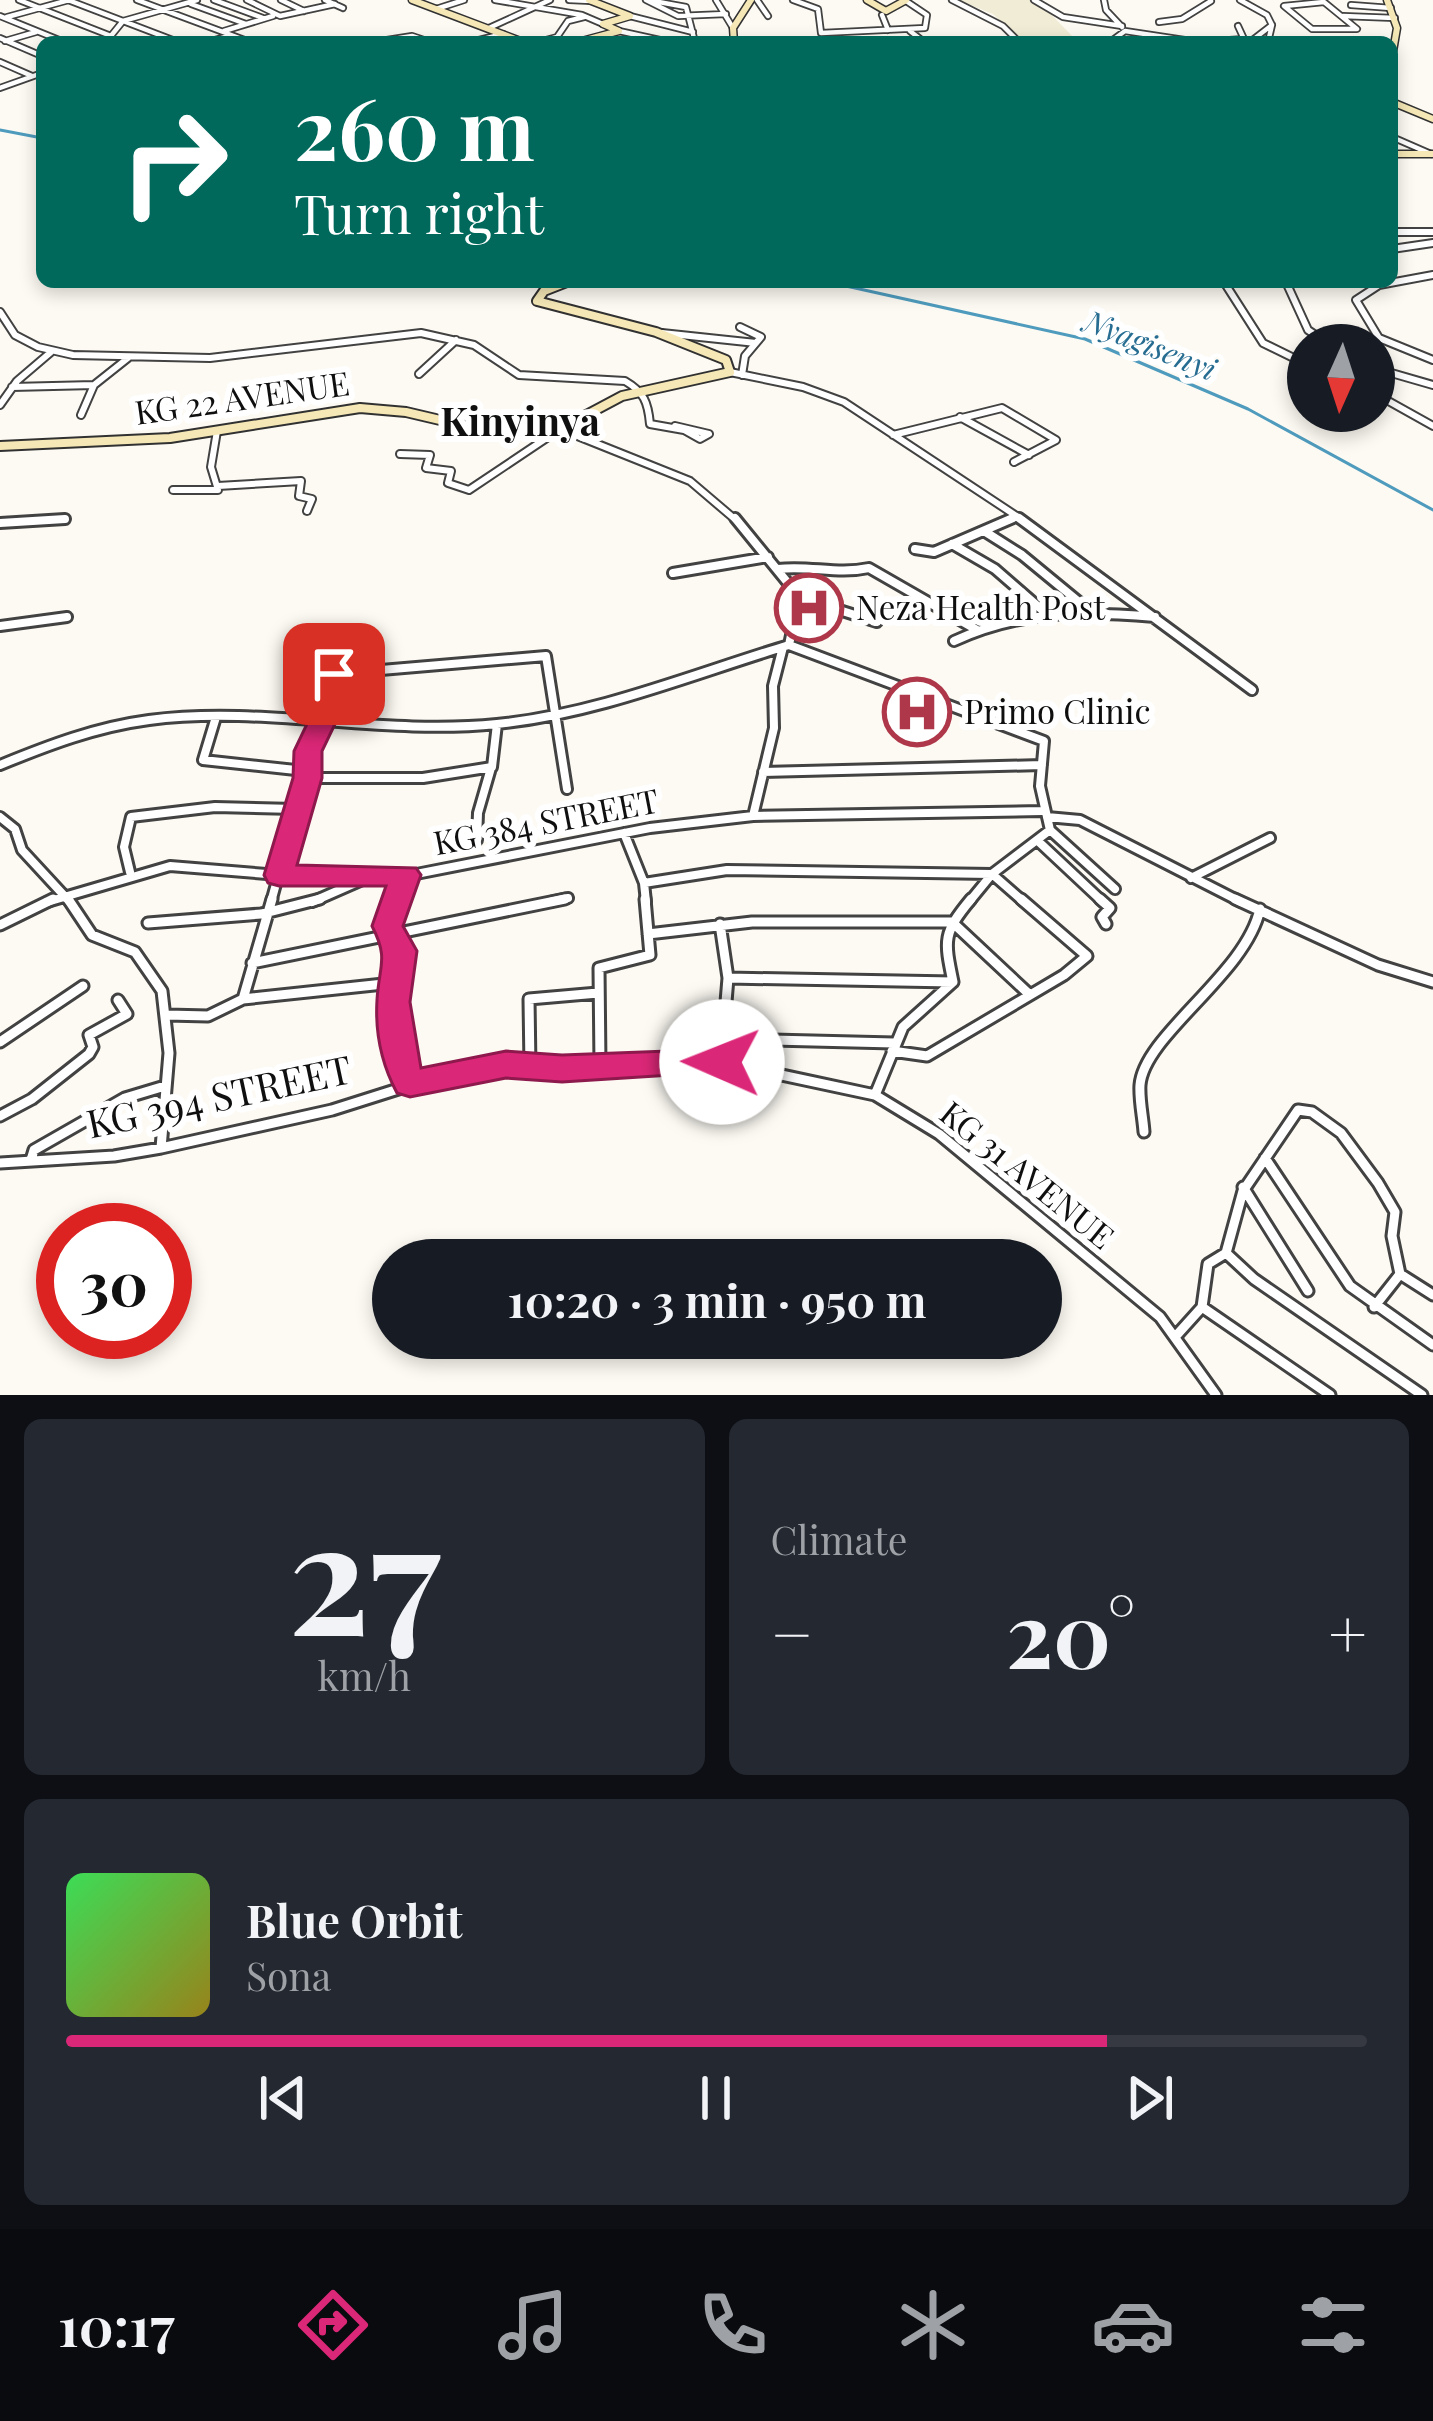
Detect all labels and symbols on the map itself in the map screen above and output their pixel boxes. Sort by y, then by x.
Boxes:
water label: Nyagisenyi [1076,299,1223,389]
north arrow [1287,324,1395,432]
street label: KG 22 AVENUE [132,359,352,433]
district label: Kinyinya [440,394,600,446]
hospital icon: Neza Health Post [774,573,844,643]
place label: Neza Health Post [856,584,1106,628]
pin [283,623,385,725]
hospital icon: Primo Clinic [882,677,952,747]
place label: Primo Clinic [964,688,1150,732]
street label: KG 384 STREET [429,777,662,863]
position arrow [659,999,785,1125]
street label: KG 394 STREET [81,1042,356,1148]
street label: KG 31 AVENUE [932,1090,1124,1257]
speed limit sign: 30 [36,1203,192,1359]

